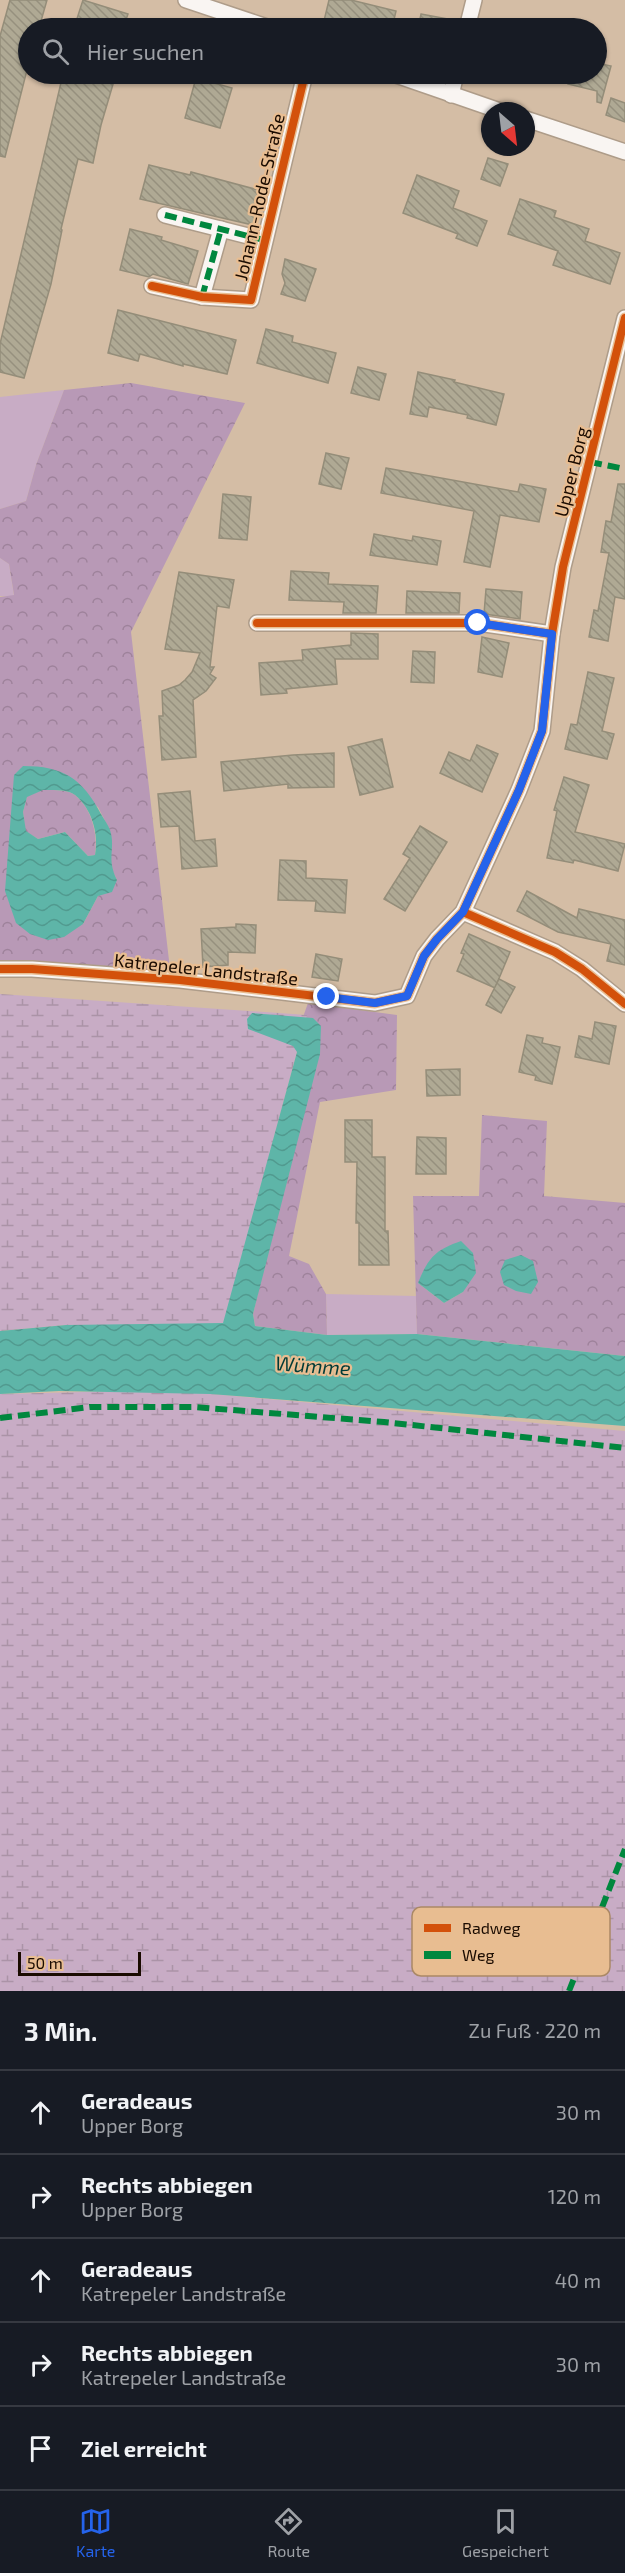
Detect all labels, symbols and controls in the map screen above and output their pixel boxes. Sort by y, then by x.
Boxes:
search box [18,18,607,84]
icon: search [39,35,72,68]
text: Hier suchen [87,38,204,64]
north arrow [481,102,535,156]
street label: Johann-Rode-Straße [229,111,289,282]
street label: Upper Borg [549,424,593,519]
route start [464,609,490,635]
street label: Katrepeler Landstraße [113,948,299,990]
route end [313,983,339,1009]
water label: Wümme [275,1350,352,1380]
legend [412,1907,610,1976]
text: Radweg [462,1918,521,1937]
text: Weg [462,1945,494,1964]
scale bar [18,1949,141,1976]
text: 50 m [27,1953,63,1972]
text: 3 Min. [24,2015,97,2046]
text: Zu Fuß · 220 m [469,2018,601,2042]
text: Geradeaus [81,2087,192,2113]
icon: ahead [24,2096,57,2129]
text: 30 m [556,2100,601,2124]
text: Upper Borg [81,2113,183,2137]
text: Rechts abbiegen [81,2171,253,2197]
icon: right [24,2180,57,2213]
text: 120 m [548,2184,601,2208]
text: Upper Borg [81,2197,183,2221]
text: Geradeaus [81,2255,192,2281]
icon: ahead [24,2264,57,2297]
text: 40 m [555,2268,601,2292]
text: Katrepeler Landstraße [81,2281,286,2305]
text: Rechts abbiegen [81,2339,253,2365]
icon: right [24,2348,57,2381]
text: 30 m [556,2352,601,2376]
text: Katrepeler Landstraße [81,2365,286,2389]
icon: arrive [24,2432,57,2465]
text: Ziel erreicht [81,2435,207,2461]
tab: Karte [76,2505,115,2560]
tab: Route [267,2505,310,2560]
tab: Gespeichert [462,2505,549,2560]

